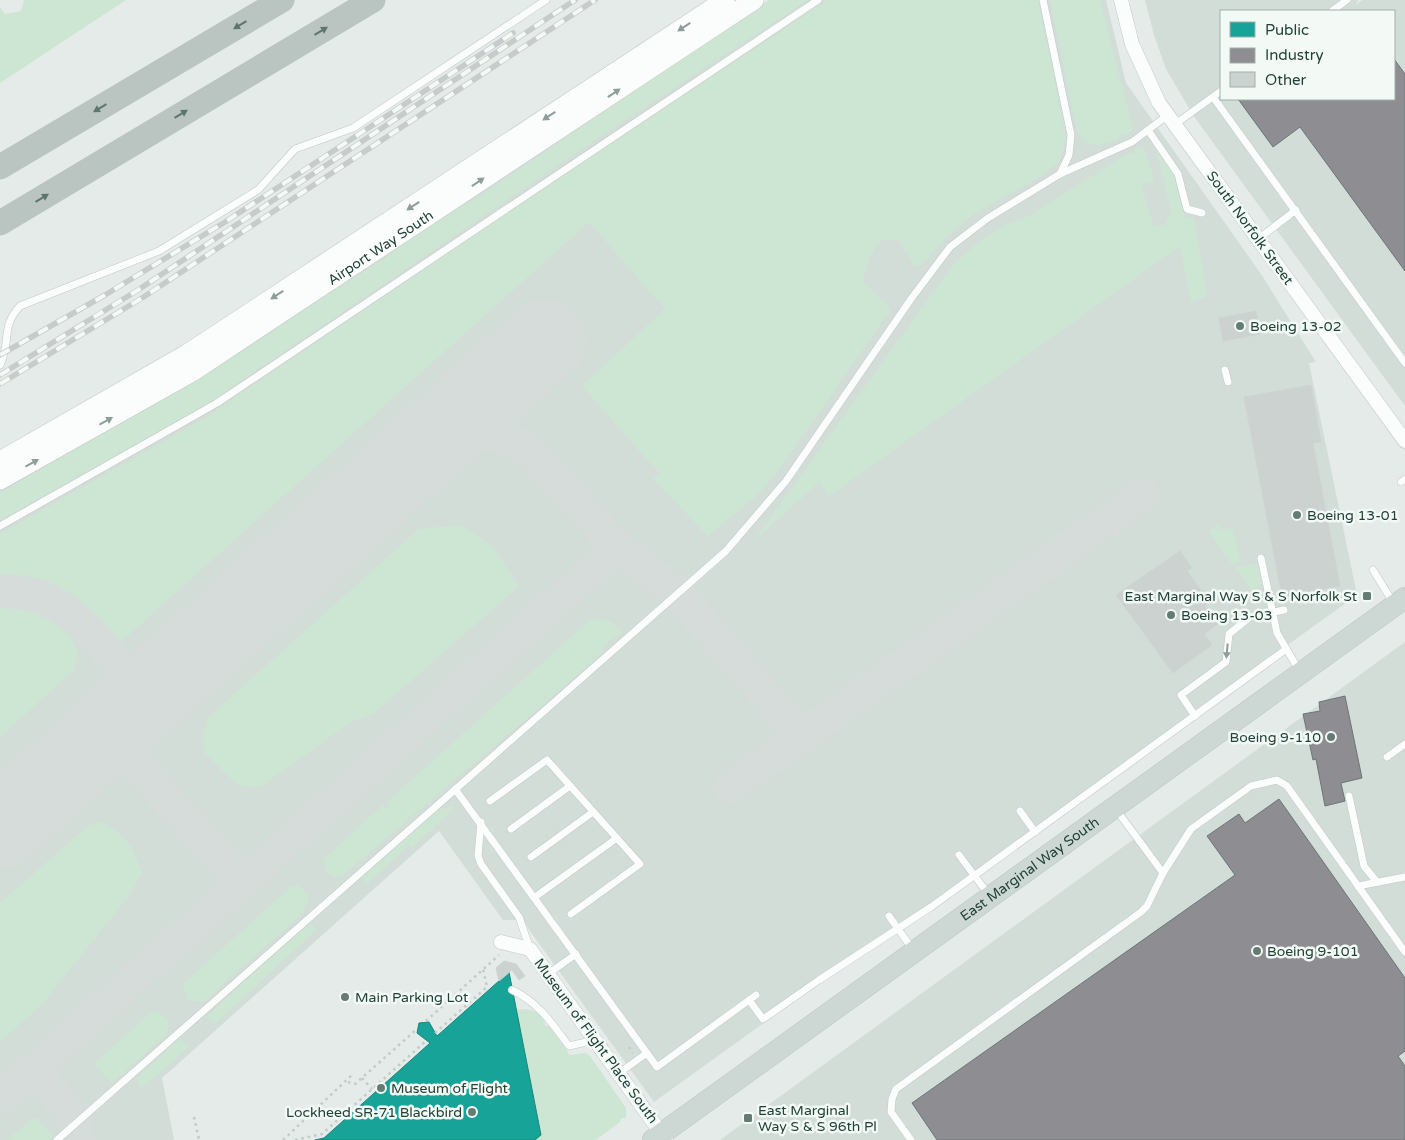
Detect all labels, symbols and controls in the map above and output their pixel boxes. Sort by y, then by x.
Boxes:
legend [1220,10,1395,100]
one-way arrow [233,20,246,29]
text: Public [1265,21,1309,39]
one-way arrow [678,22,691,32]
one-way arrow [314,27,327,36]
text: Industry [1265,46,1324,64]
text: Other [1265,71,1307,89]
one-way arrow [607,88,620,98]
one-way arrow [93,103,107,112]
one-way arrow [175,110,188,119]
one-way arrow [542,111,555,121]
street label: South Norfolk Street [1203,168,1297,289]
one-way arrow [472,178,485,187]
one-way arrow [35,194,48,203]
one-way arrow [406,201,420,210]
street label: Airport Way South [324,206,436,288]
one-way arrow [270,290,284,300]
place label: Boeing 13-02 [1250,318,1341,335]
marker: Boeing 13-02 [1234,320,1246,332]
one-way arrow [98,417,113,425]
one-way arrow [25,458,38,467]
place label: Boeing 13-01 [1307,507,1398,524]
marker: Boeing 13-01 [1291,509,1303,521]
place label: East Marginal Way S & S Norfolk St [1125,588,1358,605]
marker: East Marginal Way S & S Norfolk St [1361,590,1373,602]
place label: Boeing 13-03 [1181,607,1272,624]
marker: Boeing 13-03 [1165,609,1177,621]
one-way arrow [1223,643,1231,659]
place label: Boeing 9-110 [1230,729,1321,746]
marker: Boeing 9-110 [1325,731,1337,743]
street label: East Marginal Way South [957,813,1102,924]
place label: Boeing 9-101 [1267,943,1358,960]
marker: Boeing 9-101 [1251,945,1263,957]
street label: Museum of Flight Place South [530,955,662,1127]
place label: Main Parking Lot [355,989,469,1006]
marker: Main Parking Lot [339,991,351,1003]
place label: Museum of Flight [391,1080,509,1097]
marker: Museum of Flight [375,1082,387,1094]
place label: East Marginal Way S & S 96th Pl [758,1102,877,1135]
place label: Lockheed SR-71 Blackbird [286,1104,462,1121]
marker: Lockheed SR-71 Blackbird [466,1106,478,1118]
marker: East Marginal Way S & S 96th Pl [742,1112,754,1124]

